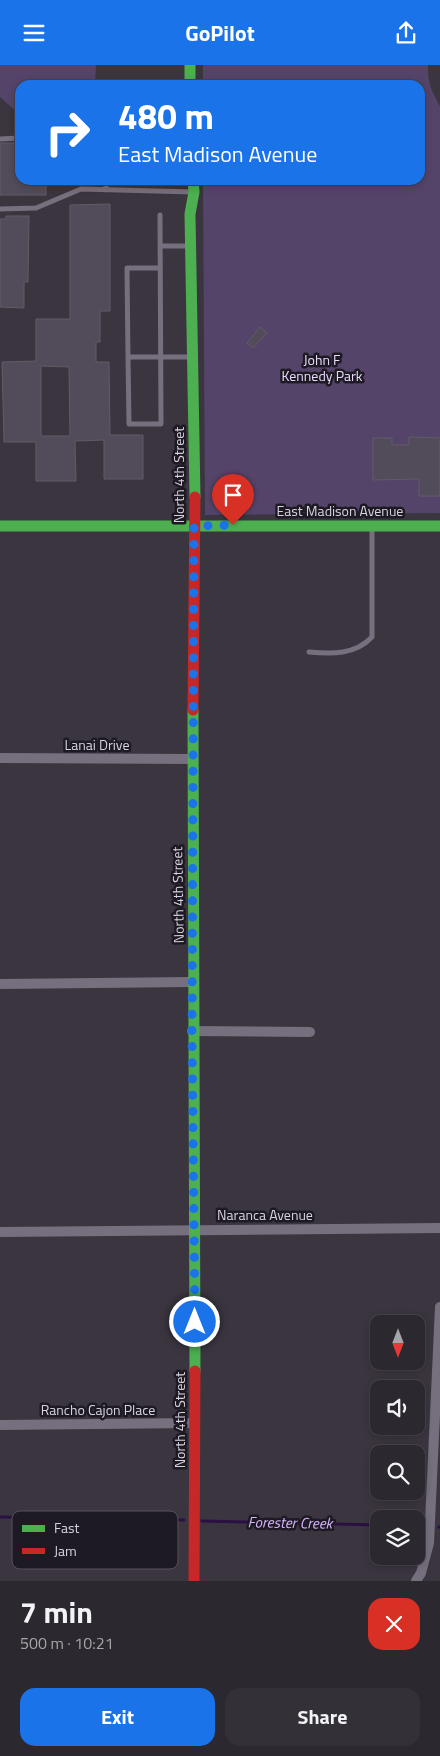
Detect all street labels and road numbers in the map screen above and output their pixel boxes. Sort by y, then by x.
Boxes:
street label: North 4th Street [168,427,189,523]
street label: East Madison Avenue [277,500,403,521]
street label: Lanai Drive [64,734,130,755]
street label: North 4th Street [166,846,189,943]
street label: Naranca Avenue [217,1204,313,1225]
street label: North 4th Street [169,1372,190,1468]
street label: Rancho Cajon Place [41,1399,155,1420]

